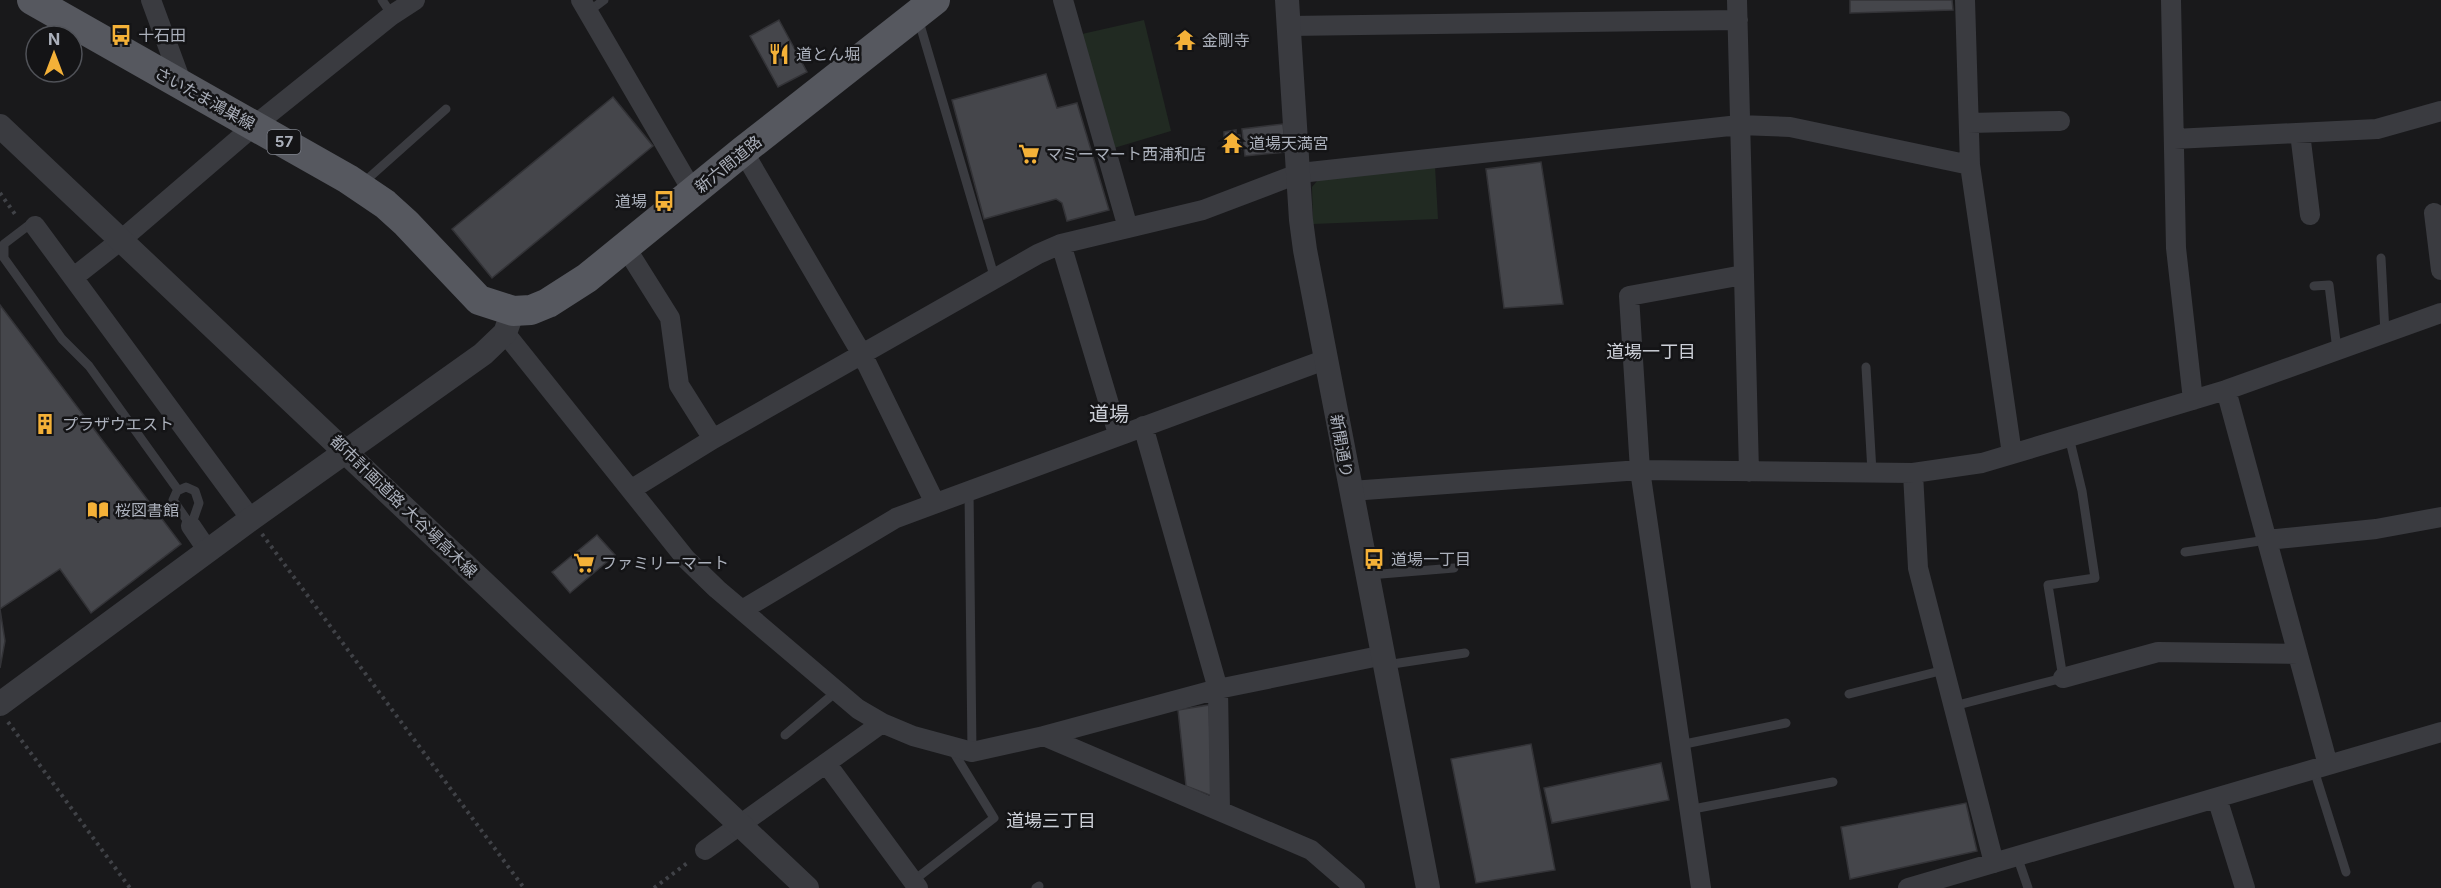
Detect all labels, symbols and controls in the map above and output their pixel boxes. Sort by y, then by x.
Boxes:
bus stop icon: 十石田 [109,23,133,47]
north arrow [24,24,84,84]
place label: 十石田 [138,25,186,45]
temple icon: 金剛寺 [1173,28,1197,52]
text: N [48,29,60,49]
place label: 金剛寺 [1202,30,1250,50]
restaurant icon: 道とん堀 [767,42,791,66]
place label: 道とん堀 [796,44,860,64]
street label: さいたま鴻巣線 [151,62,259,134]
road number: 57 [268,130,300,154]
street label: 新六間道路 [691,131,765,197]
temple icon: 道場天満宮 [1220,131,1244,155]
place label: 道場天満宮 [1249,133,1329,153]
supermarket icon: マミーマート西浦和店 [1017,142,1041,166]
place label: マミーマート西浦和店 [1046,144,1206,164]
bus stop icon: 道場 [652,189,676,213]
place label: 道場 [615,191,647,211]
district label: 道場一丁目 [1606,341,1696,362]
district label: 道場 [1089,402,1129,426]
building icon: プラザウエスト [33,412,57,436]
street label: 新開通り [1327,413,1357,479]
place label: プラザウエスト [62,414,174,434]
street label: 都市計画道路 大谷場高木線 [326,431,482,581]
library icon: 桜図書館 [86,498,110,522]
place label: 桜図書館 [115,500,179,520]
bus stop icon: 道場一丁目 [1362,547,1386,571]
place label: 道場一丁目 [1391,549,1471,569]
supermarket icon: ファミリーマート [572,551,596,575]
place label: ファミリーマート [601,553,729,573]
district label: 道場三丁目 [1006,810,1096,831]

